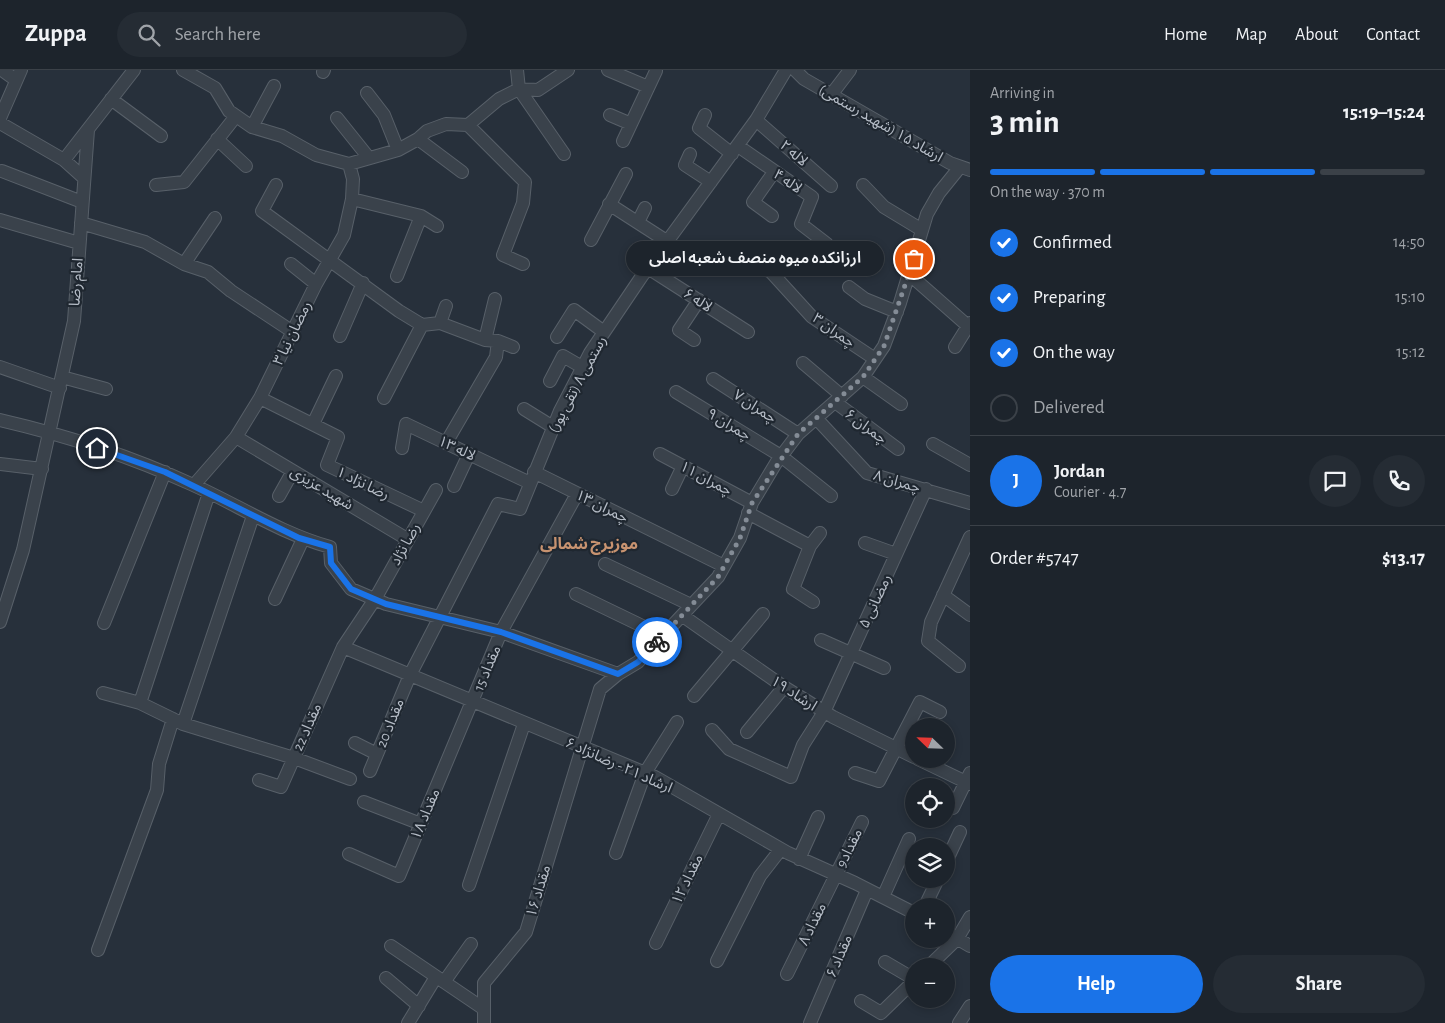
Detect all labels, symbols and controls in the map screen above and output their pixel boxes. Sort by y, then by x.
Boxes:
search box [117,12,467,57]
icon: search [135,21,163,49]
text: Zuppa [25,22,87,46]
text: Search here [175,25,261,44]
text: Home [1164,26,1207,44]
text: Map [1235,26,1267,44]
text: About [1295,26,1338,44]
text: Contact [1366,26,1420,44]
street label: ارشاد ۱۵ (شهید رستمی) [816,82,945,166]
text: Arriving in [990,85,1055,101]
text: 15:19–15:24 [1343,103,1425,122]
text: 3 min [990,106,1060,138]
street label: لاله ۲ [777,138,810,169]
street label: لاله ۴ [771,167,805,196]
text: On the way · 370 m [990,184,1105,200]
icon: check [990,229,1018,257]
text: Confirmed [1033,233,1112,252]
text: 14:50 [1393,234,1425,250]
pin [893,238,935,280]
callout: ارزانکده میوه منصف شعبه اصلی [626,242,884,276]
icon: bag [900,245,928,273]
text: ارزانکده میوه منصف شعبه اصلی [649,250,861,266]
street label: امام رضا [67,257,89,307]
icon: check [990,284,1018,312]
street label: لاله ۶ [681,286,715,315]
text: Preparing [1033,288,1106,307]
text: 15:10 [1395,289,1425,305]
street label: رمضان نیا ۳ [271,299,315,368]
street label: چمران ۳ [809,311,858,352]
street label: رستمی ۸ (تقی پور) [546,333,611,436]
icon: check [990,339,1018,367]
text: On the way [1033,343,1115,362]
text: 15:12 [1396,344,1425,360]
street label: چمران ۷ [729,387,779,428]
text: Delivered [1033,398,1105,417]
street label: چمران ۹ [703,406,753,445]
street label: چمران ۶ [841,406,890,448]
pin [76,427,118,469]
street label: لاله ۱۳ [436,433,478,464]
icon: home [83,434,111,462]
button: chat [1309,455,1361,507]
button: phone [1373,455,1425,507]
street label: چمران ۱۱ [676,459,734,500]
text: Jordan [1054,462,1105,481]
street label: شهید عزیزی [287,464,356,514]
street label: رضا نژاد ۱ [334,464,392,504]
street label: چمران ۸ [871,468,922,497]
text: J [1013,471,1019,490]
text: Courier · 4.7 [1054,484,1126,500]
street label: چمران ۱۳ [572,487,631,527]
street label: رضا نژاد [388,521,424,568]
district label: موزیرج شمالی [540,536,638,555]
text: Order #5747 [990,549,1079,568]
text: $13.17 [1382,549,1425,568]
street label: رمضانی ۵ [856,572,895,631]
courier [632,617,682,667]
icon: bike [643,628,671,656]
street label: مقداد 15 [471,643,504,693]
street label: ارشاد ۱۹ [767,673,819,715]
street label: مقداد 20 [374,697,407,750]
street label: مقداد 22 [290,701,325,753]
north arrow [905,718,955,768]
map controls [905,718,955,1008]
street label: ارشاد ۲۱ - رضانژاد ۶ [563,735,675,797]
button: locate [905,778,955,828]
street label: مقداد ۱۸ [408,787,443,842]
street label: مقداد9 [834,826,865,870]
button: layers [905,838,955,888]
street label: مقداد ۱۲ [669,852,706,907]
street label: مقداد ۱۶ [523,863,553,919]
button: + [905,898,955,948]
street label: مقداد ۸ [796,901,829,948]
street label: مقداد ۶ [824,933,855,980]
button: Help [990,955,1203,1013]
button: Share [1213,955,1425,1013]
button: − [905,958,955,1008]

